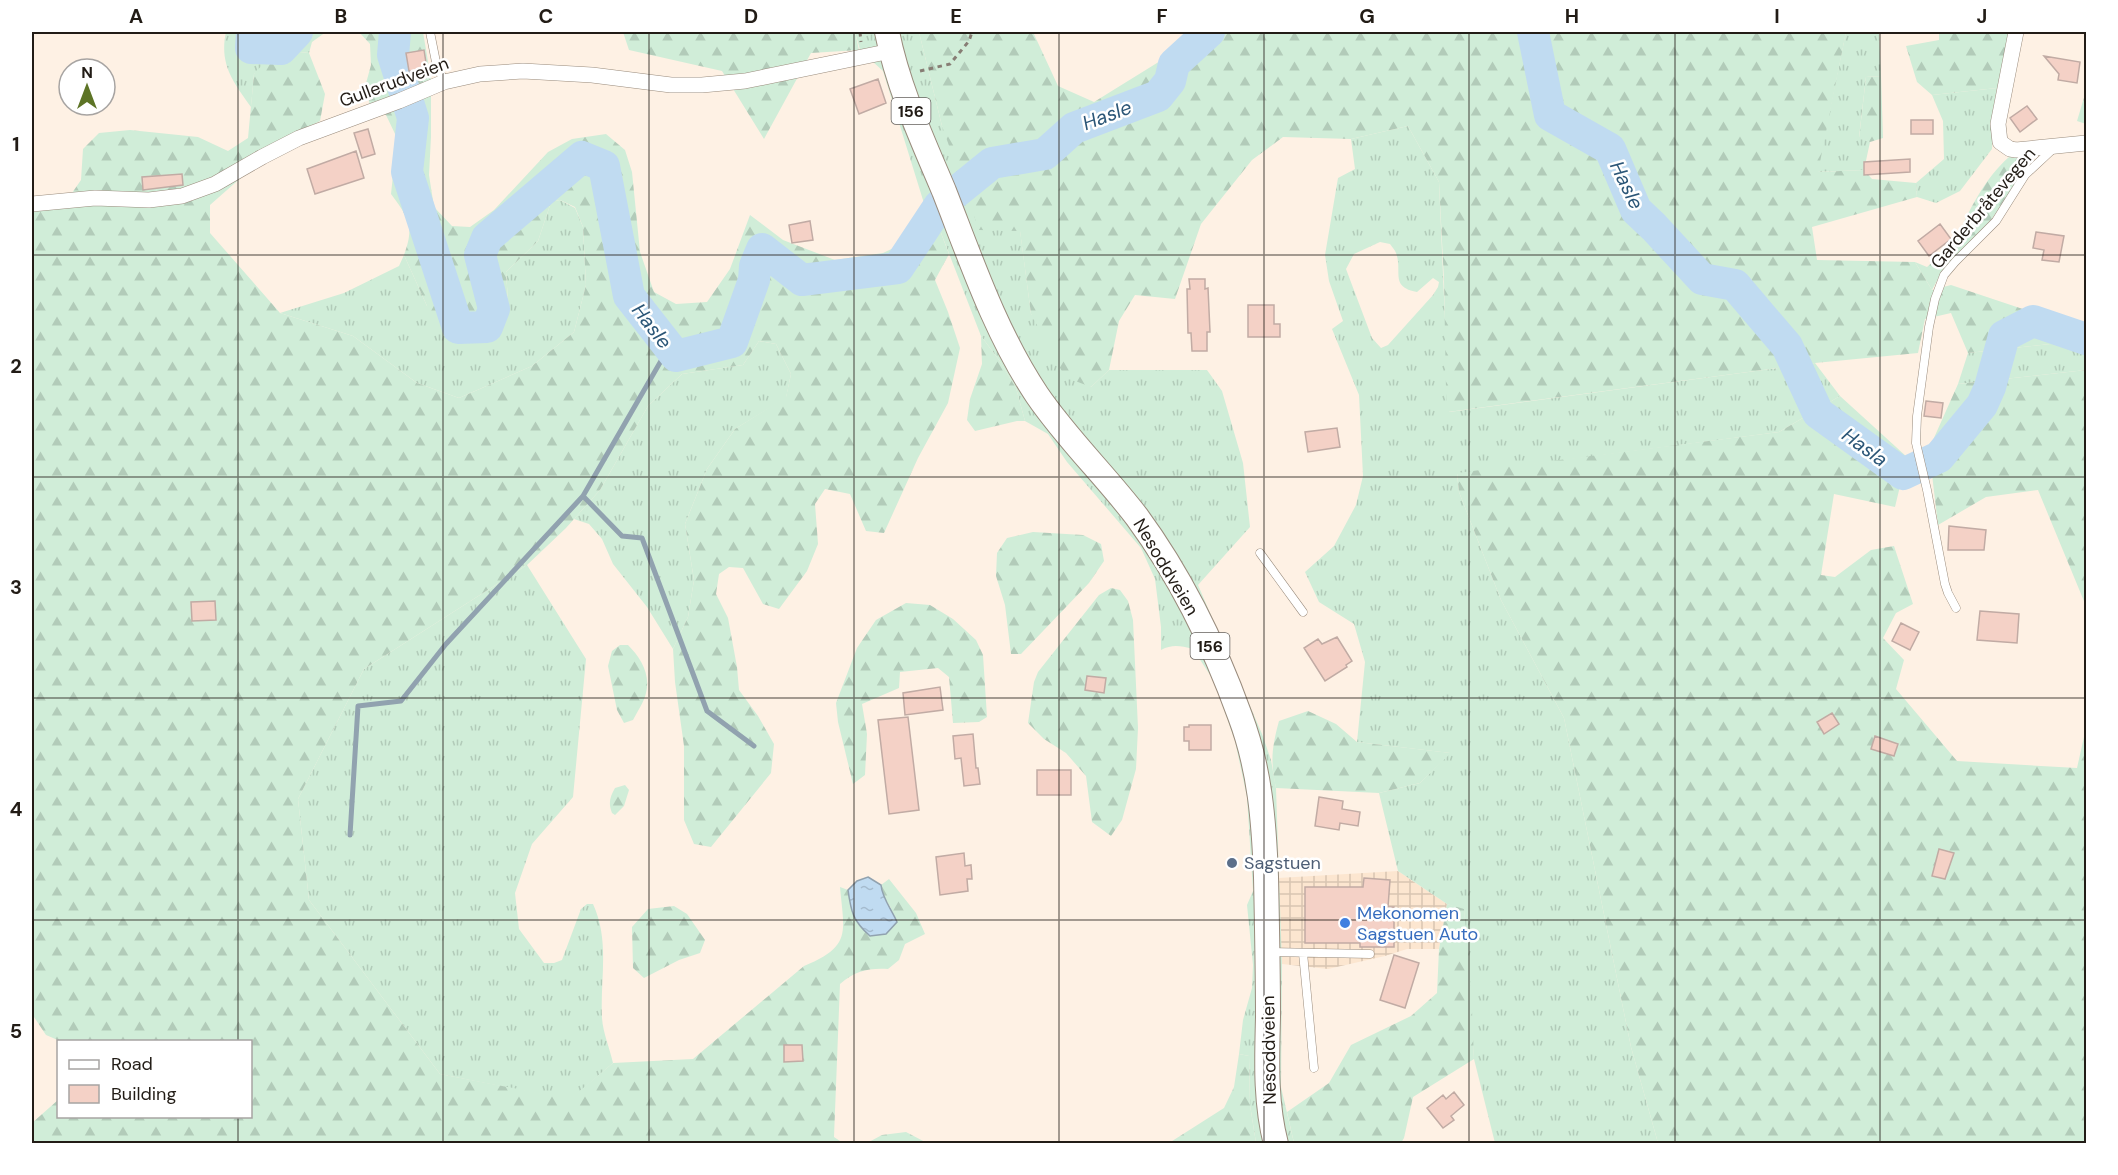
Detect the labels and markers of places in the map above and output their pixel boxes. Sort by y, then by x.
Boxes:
place label: Sagstuen [1244,851,1321,875]
marker: Sagstuen [1225,856,1239,870]
place label: Mekonomen Sagstuen Auto [1357,901,1478,946]
marker: Mekonomen Sagstuen Auto [1338,916,1352,930]

